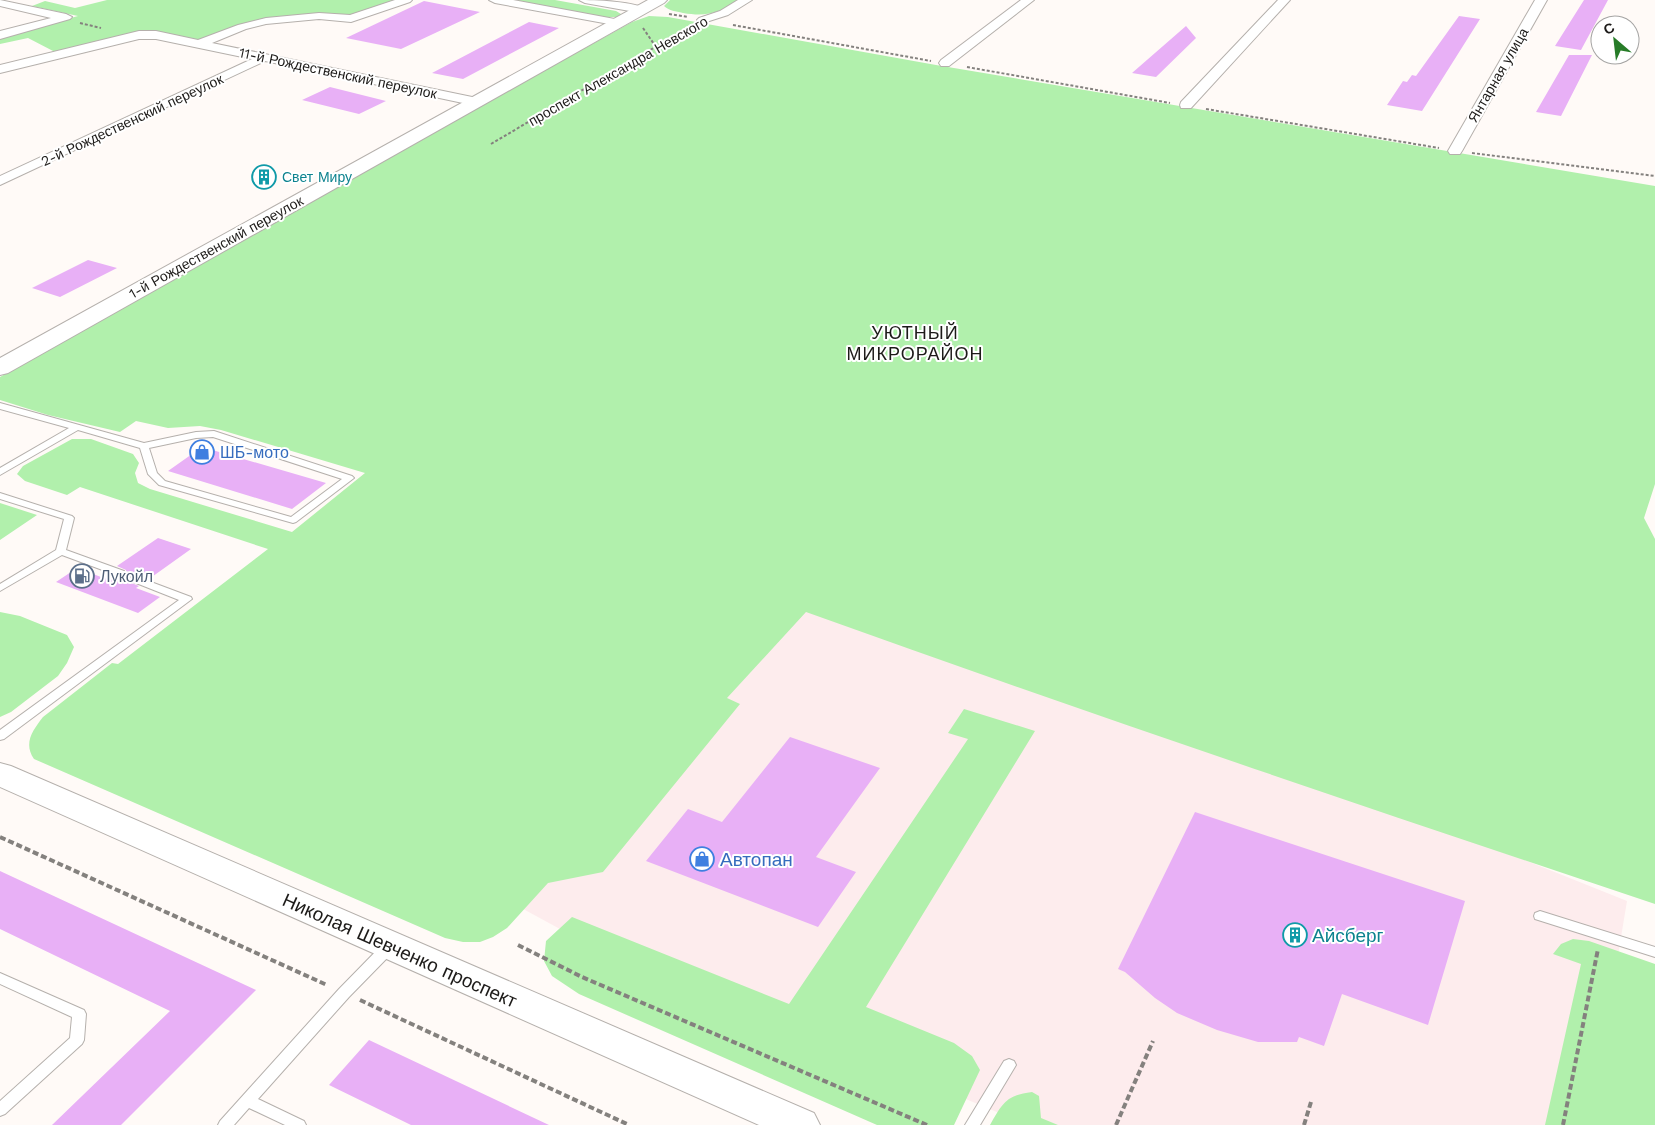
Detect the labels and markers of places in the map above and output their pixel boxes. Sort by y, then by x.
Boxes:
building icon: Свет Миру [251,164,277,190]
place label: Свет Миру [282,169,352,185]
shop icon: ШБ-мото [189,439,215,465]
place label: ШБ-мото [220,443,289,462]
fuel station icon: Лукойл [69,563,95,589]
place label: Лукойл [100,567,153,586]
shop icon: Автопан [689,846,715,872]
place label: Автопан [720,848,793,871]
building icon: Айсберг [1282,922,1308,948]
place label: Айсберг [1312,924,1384,947]

